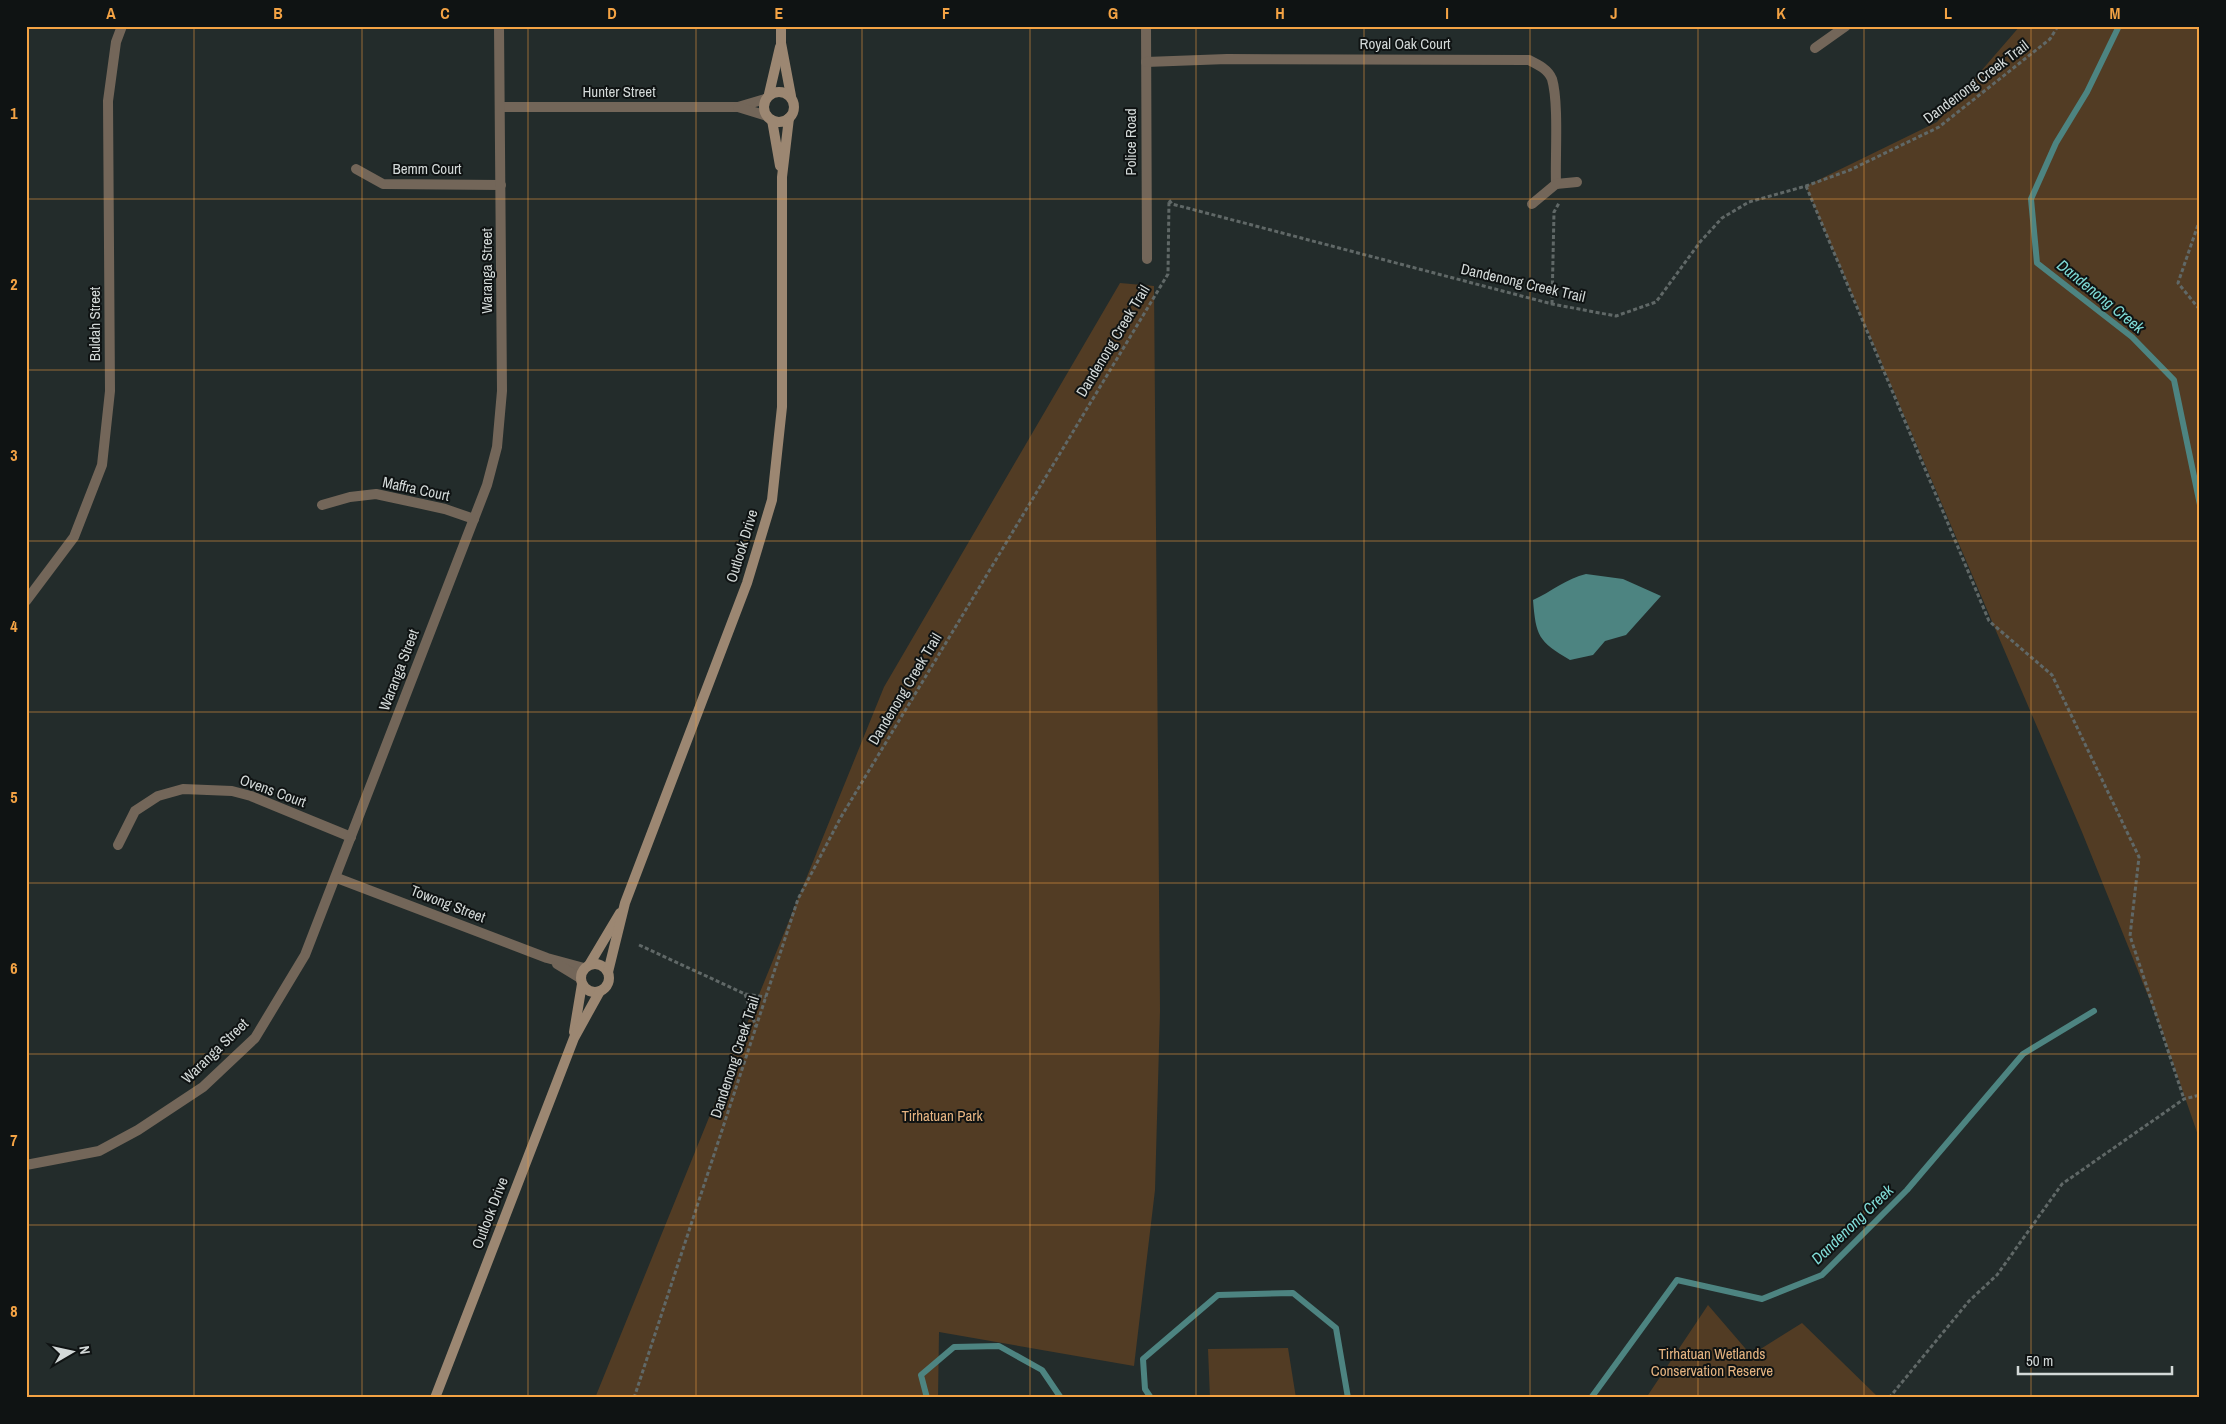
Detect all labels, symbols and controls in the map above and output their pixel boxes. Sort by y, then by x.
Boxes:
text: A [106,2,116,24]
text: B [273,2,283,24]
text: C [440,2,450,24]
text: D [607,2,617,24]
text: E [775,2,784,24]
text: F [942,2,950,24]
text: G [1108,2,1118,24]
text: H [1275,2,1285,24]
text: I [1445,2,1449,24]
text: J [1610,2,1618,24]
text: K [1776,2,1786,24]
text: L [1944,2,1952,24]
text: M [2110,2,2121,24]
street label: Royal Oak Court [1360,33,1451,54]
street label: Dandenong Creek Trail [1919,35,2033,128]
street label: Hunter Street [582,81,656,102]
text: 1 [10,102,18,124]
street label: Police Road [1120,108,1141,176]
street label: Bemm Court [392,158,462,179]
street label: Waranga Street [476,228,497,314]
water label: Dandenong Creek [2053,254,2150,338]
street label: Dandenong Creek Trail [1459,258,1587,307]
text: 2 [10,273,18,295]
street label: Dandenong Creek Trail [1071,281,1154,401]
street label: Buldah Street [84,286,105,361]
text: 3 [10,444,18,466]
street label: Maffra Court [381,471,452,506]
street label: Outlook Drive [720,507,763,585]
text: 4 [10,615,18,637]
street label: Waranga Street [373,626,424,714]
street label: Dandenong Creek Trail [863,629,946,749]
street label: Ovens Court [237,769,310,812]
text: 5 [10,786,18,808]
street label: Towong Street [408,880,489,928]
text: 6 [10,957,18,979]
street label: Dandenong Creek Trail [705,993,764,1121]
street label: Waranga Street [177,1013,253,1088]
park label: Tirhatuan Park [901,1105,983,1126]
text: 7 [10,1129,18,1151]
street label: Outlook Drive [466,1174,513,1252]
water label: Dandenong Creek [1806,1179,1898,1269]
text: 8 [10,1300,18,1322]
north arrow [48,1326,98,1376]
park label: Tirhatuan Wetlands Conservation Reserve [1651,1343,1773,1381]
text: N [75,1344,94,1355]
scale bar [2018,1344,2172,1376]
text: 50 m [2026,1350,2053,1371]

